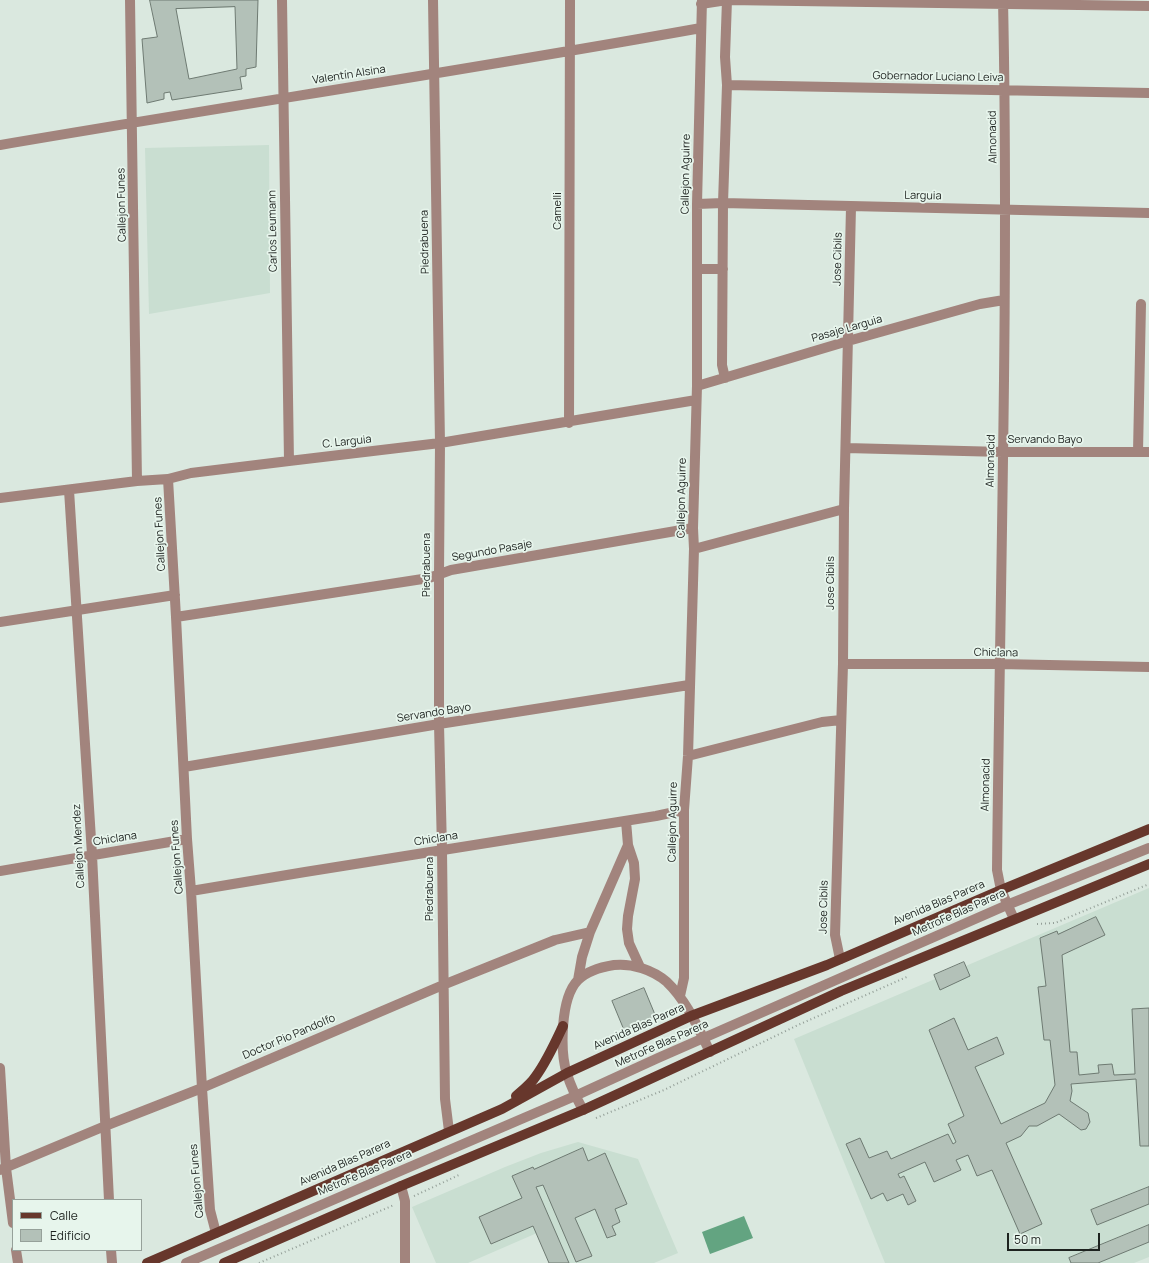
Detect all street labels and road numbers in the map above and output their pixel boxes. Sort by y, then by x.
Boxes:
street label: Valentín Alsina [311,63,387,87]
street label: Gobernador Luciano Leiva [872,69,1004,85]
street label: Almonacid [986,110,1000,164]
street label: Callejon Aguirre [679,134,693,214]
street label: Callejon Funes [115,168,129,242]
street label: Larguia [904,189,942,203]
street label: Carlos Leumann [266,190,280,272]
street label: Camelli [551,192,565,230]
street label: Piedrabuena [418,210,432,274]
street label: Jose Cibils [831,232,845,286]
street label: Pasaje Larguia [810,313,884,345]
street label: C. Larguia [322,433,372,451]
street label: Servando Bayo [1008,433,1082,447]
street label: Almonacid [984,434,998,488]
street label: Callejon Aguirre [675,458,689,538]
street label: Callejon Funes [151,497,169,571]
street label: Piedrabuena [420,533,434,597]
street label: Segundo Pasaje [451,537,533,565]
street label: Jose Cibils [824,556,838,610]
street label: Chiclana [974,646,1018,660]
street label: Servando Bayo [396,701,472,725]
street label: Almonacid [979,758,993,812]
street label: Callejon Aguirre [666,782,680,862]
street label: Callejon Mendez [70,804,88,888]
street label: Callejon Funes [168,819,186,895]
street label: Chiclana [92,829,138,849]
street label: Chiclana [413,829,459,849]
street label: Piedrabuena [423,857,437,921]
street label: Avenida Blas Parera [891,878,987,928]
street label: Jose Cibils [817,880,831,934]
street label: MetroFe Blas Parera [910,887,1008,939]
street label: Avenida Blas Parera [591,1001,687,1053]
street label: Doctor Pio Pandolfo [241,1011,337,1063]
street label: MetroFe Blas Parera [613,1018,711,1070]
street label: Avenida Blas Parera [297,1137,393,1189]
street label: Callejon Funes [187,1143,207,1219]
street label: MetroFe Blas Parera [316,1147,414,1199]

